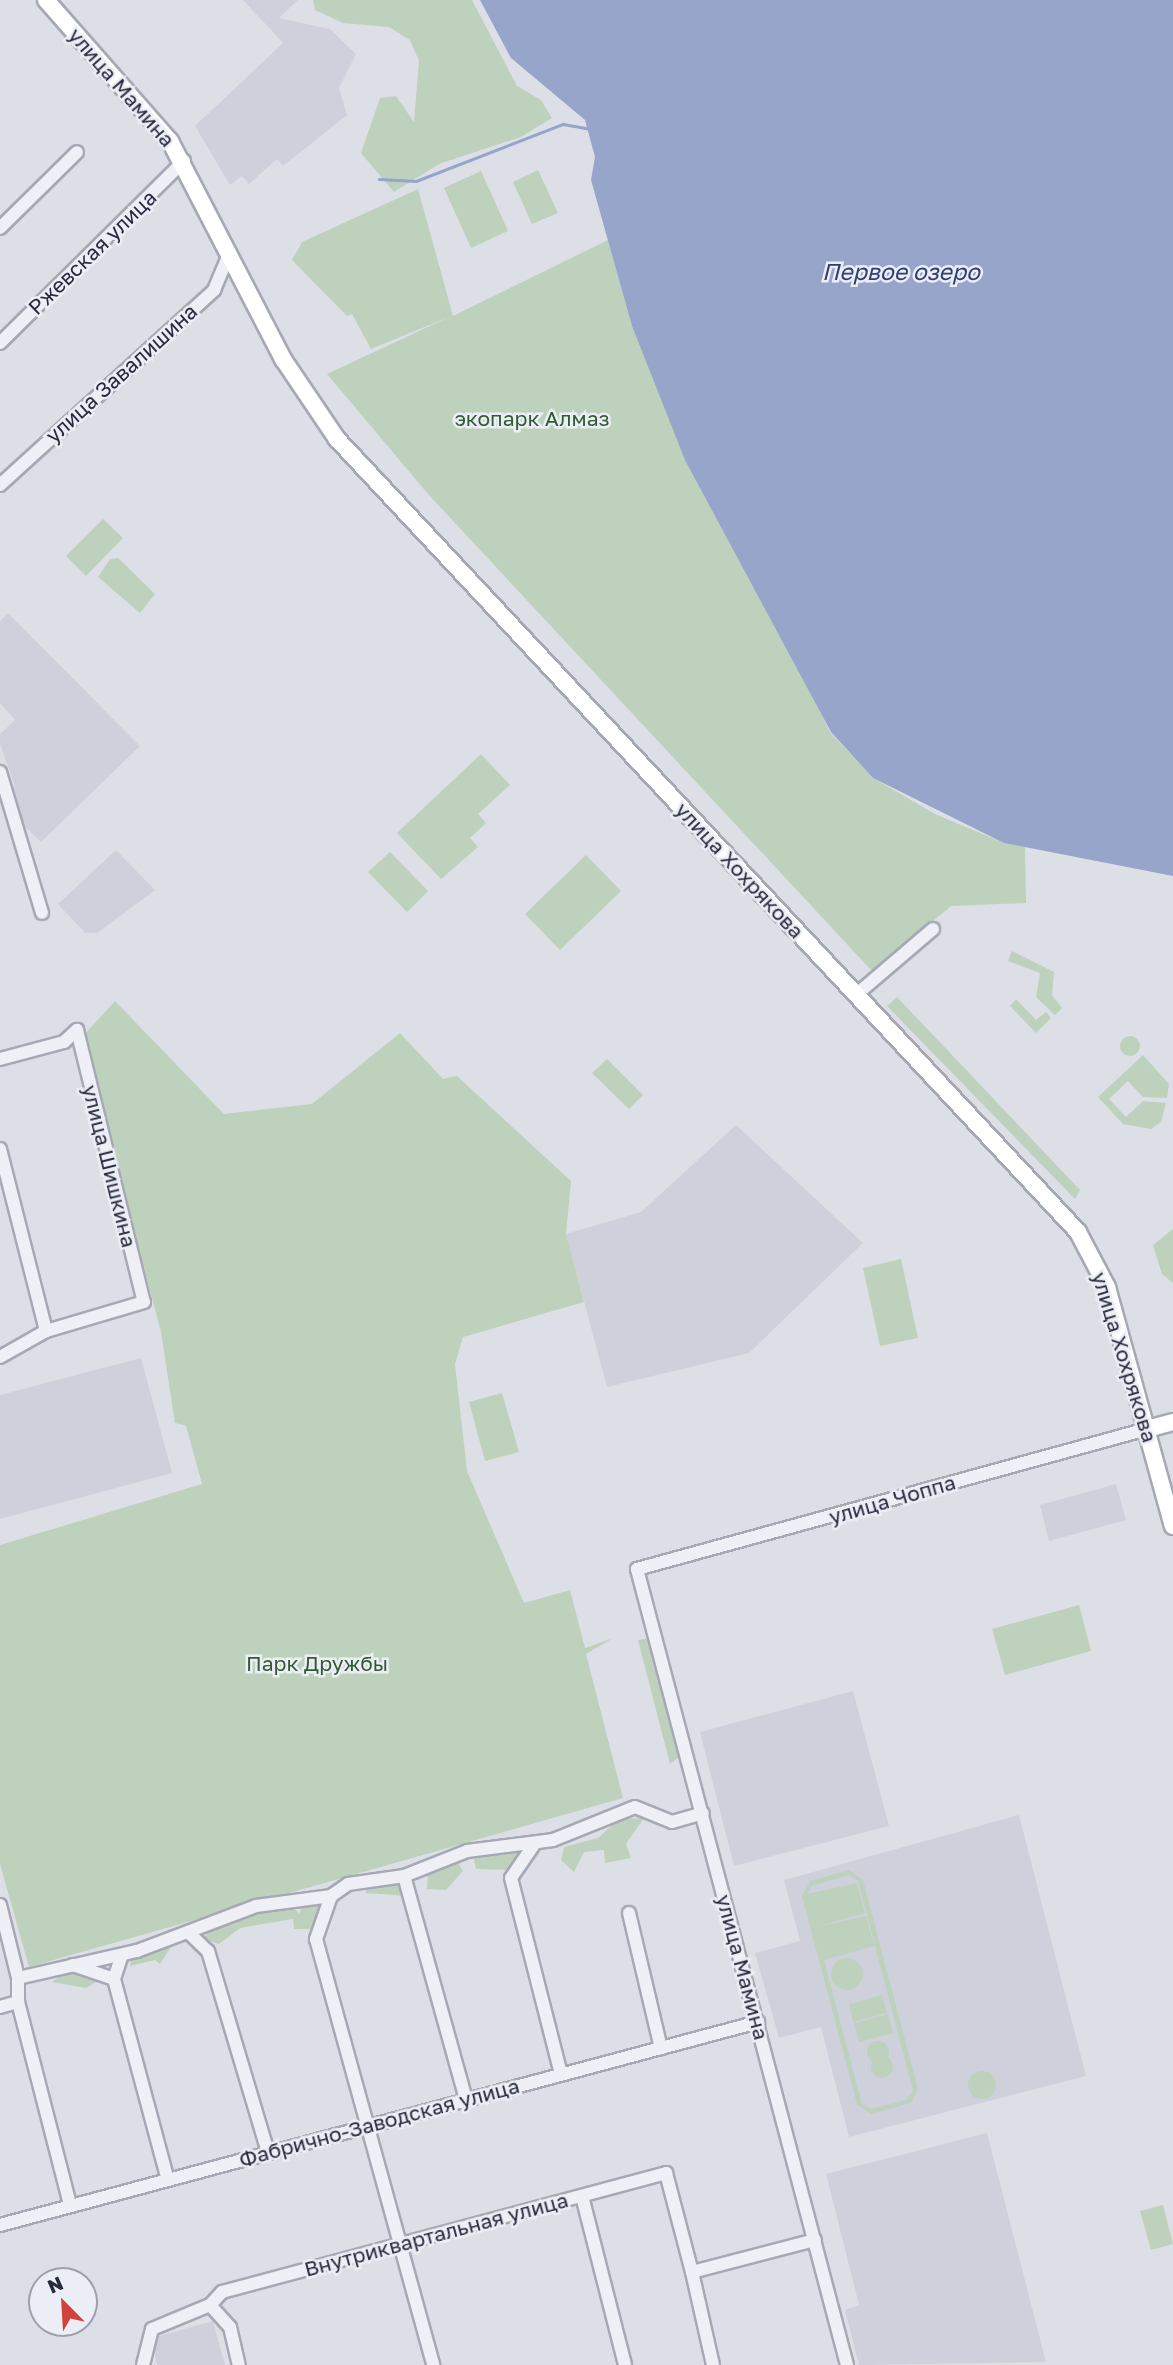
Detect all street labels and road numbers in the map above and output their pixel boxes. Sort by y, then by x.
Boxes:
street label: улица Мамина [64,22,180,152]
street label: Ржевская улица [23,184,161,320]
street label: улица Завалишина [40,298,202,448]
street label: улица Хохрякова [670,797,810,943]
street label: улица Шишкина [78,1082,142,1250]
street label: улица Хохрякова [1087,1269,1163,1445]
street label: улица Чоппа [826,1469,958,1529]
street label: улица Мамина [712,1892,774,2042]
street label: Фабрично-Заводская улица [236,2072,522,2172]
street label: Внутриквартальная улица [301,2187,571,2281]

